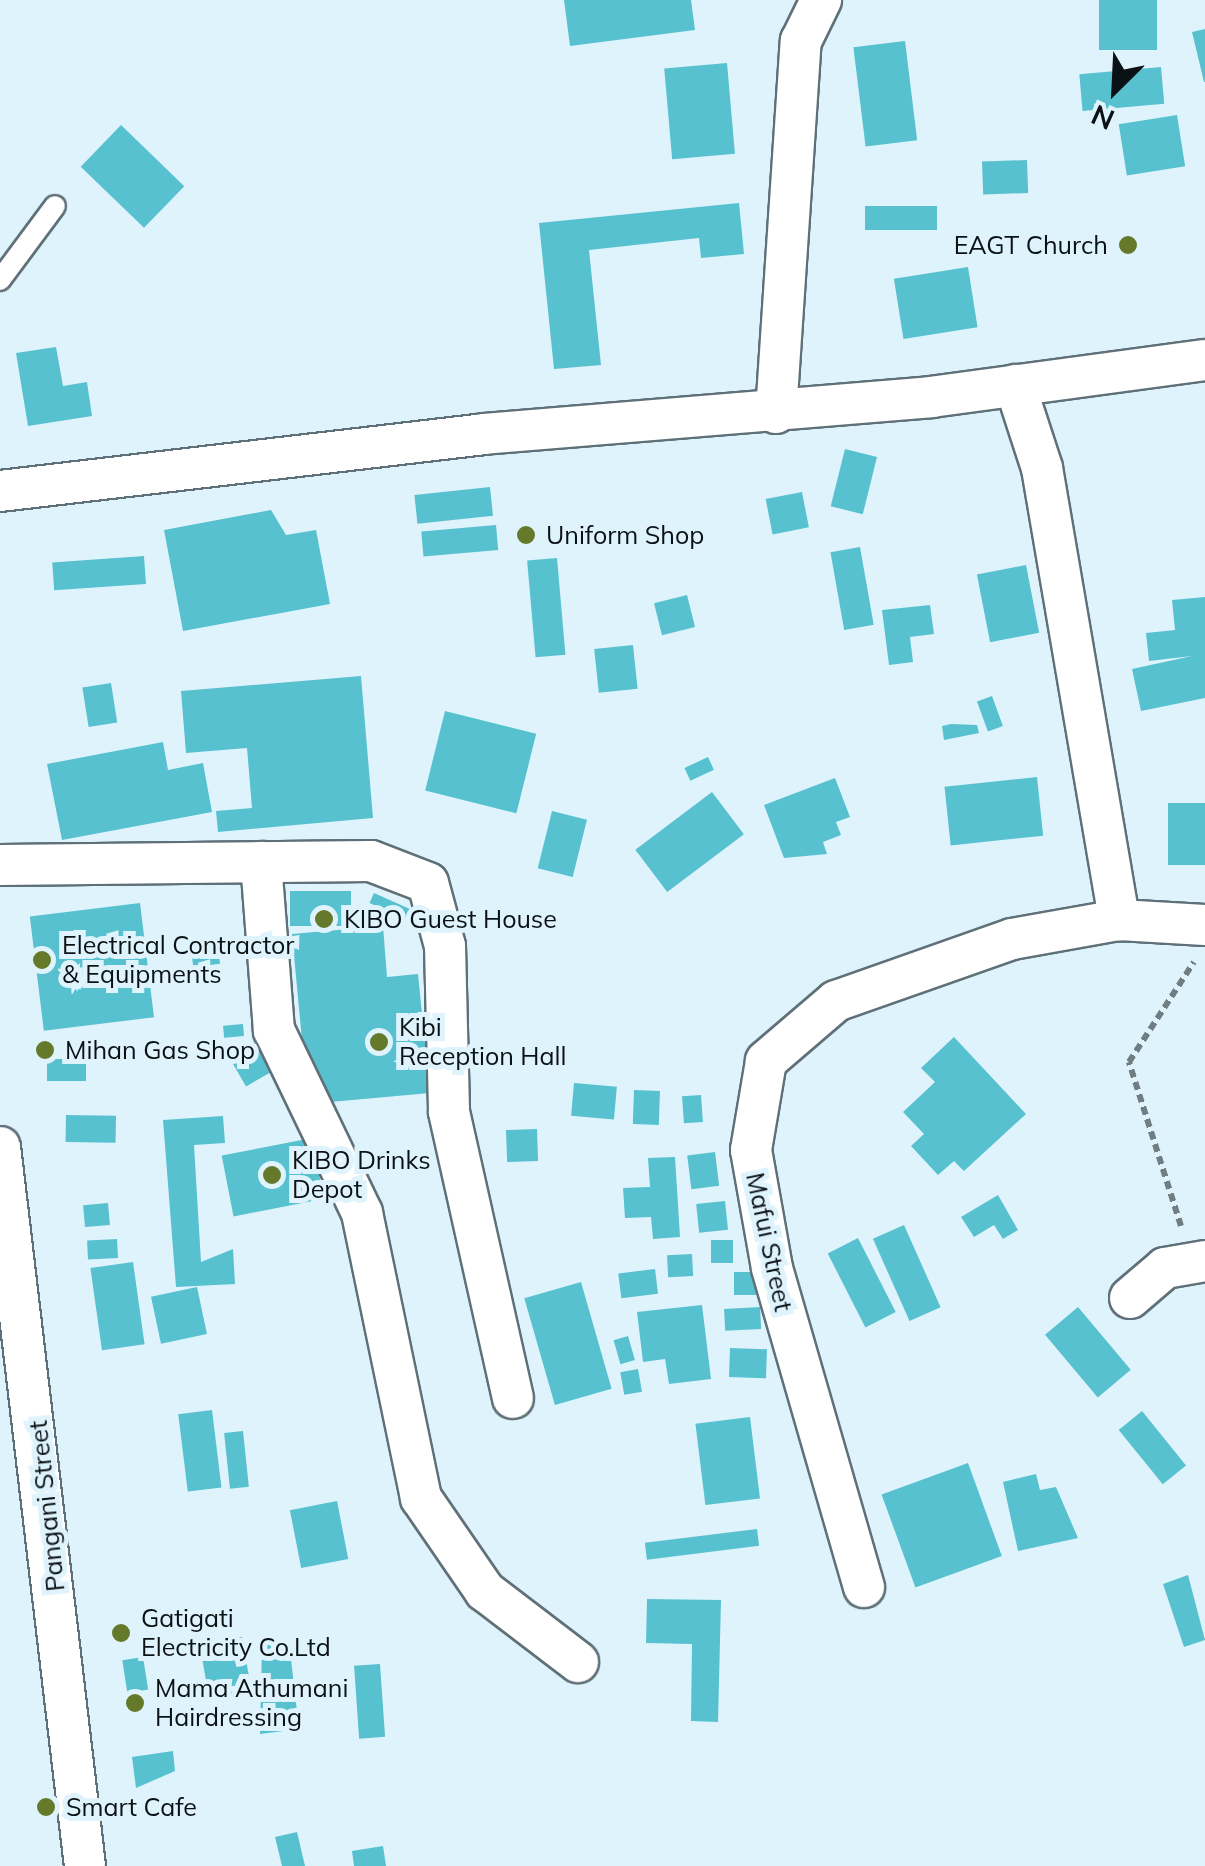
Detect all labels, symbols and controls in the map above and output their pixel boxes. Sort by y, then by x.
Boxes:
north arrow [1065,40,1165,140]
text: N [1086,98,1119,138]
place label: EAGT Church [954,230,1108,260]
marker: EAGT Church [1117,234,1139,256]
place label: Uniform Shop [546,520,704,550]
marker: Uniform Shop [515,524,537,546]
place label: KIBO Guest House [344,904,557,934]
marker: KIBO Guest House [313,908,335,930]
place label: Electrical Contractor & Equipments [62,931,294,990]
marker: Electrical Contractor & Equipments [31,949,53,971]
place label: Kibi Reception Hall [399,1013,566,1072]
marker: Kibi Reception Hall [368,1031,390,1053]
place label: Mihan Gas Shop [65,1035,255,1065]
marker: Mihan Gas Shop [34,1039,56,1061]
place label: KIBO Drinks Depot [292,1146,431,1205]
marker: KIBO Drinks Depot [261,1164,283,1186]
street label: Mafui Street [740,1170,798,1314]
street label: Pangani Street [23,1419,71,1593]
place label: Gatigati Electricity Co.Ltd [141,1604,331,1663]
marker: Gatigati Electricity Co.Ltd [110,1622,132,1644]
place label: Mama Athumani Hairdressing [155,1674,348,1733]
marker: Mama Athumani Hairdressing [124,1692,146,1714]
place label: Smart Cafe [66,1792,197,1822]
marker: Smart Cafe [35,1796,57,1818]

